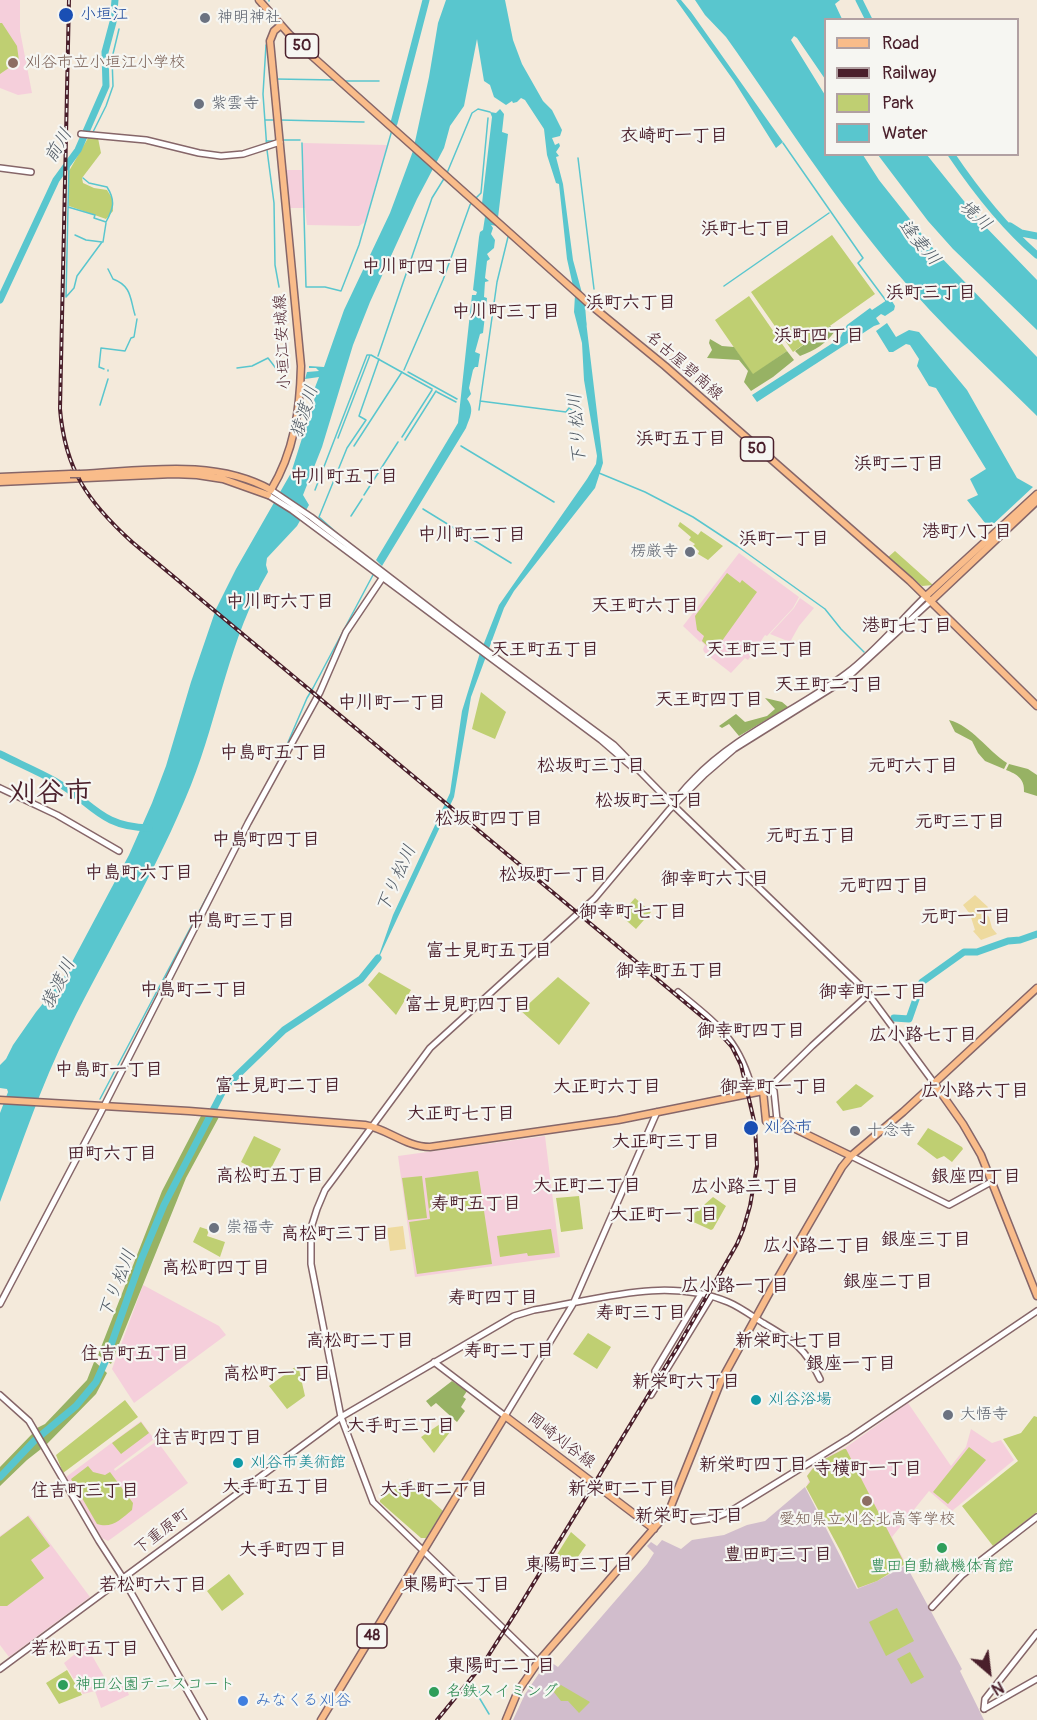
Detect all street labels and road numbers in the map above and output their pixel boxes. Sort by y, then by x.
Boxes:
road number: 50 [286,34,318,58]
street label: 小垣江安城線 [271,294,295,390]
street label: 名古屋碧南線 [641,327,727,405]
road number: 50 [740,437,774,461]
street label: 岡崎刈谷線 [523,1409,599,1473]
street label: 下重原町 [131,1505,193,1559]
road number: 48 [357,1624,387,1648]

